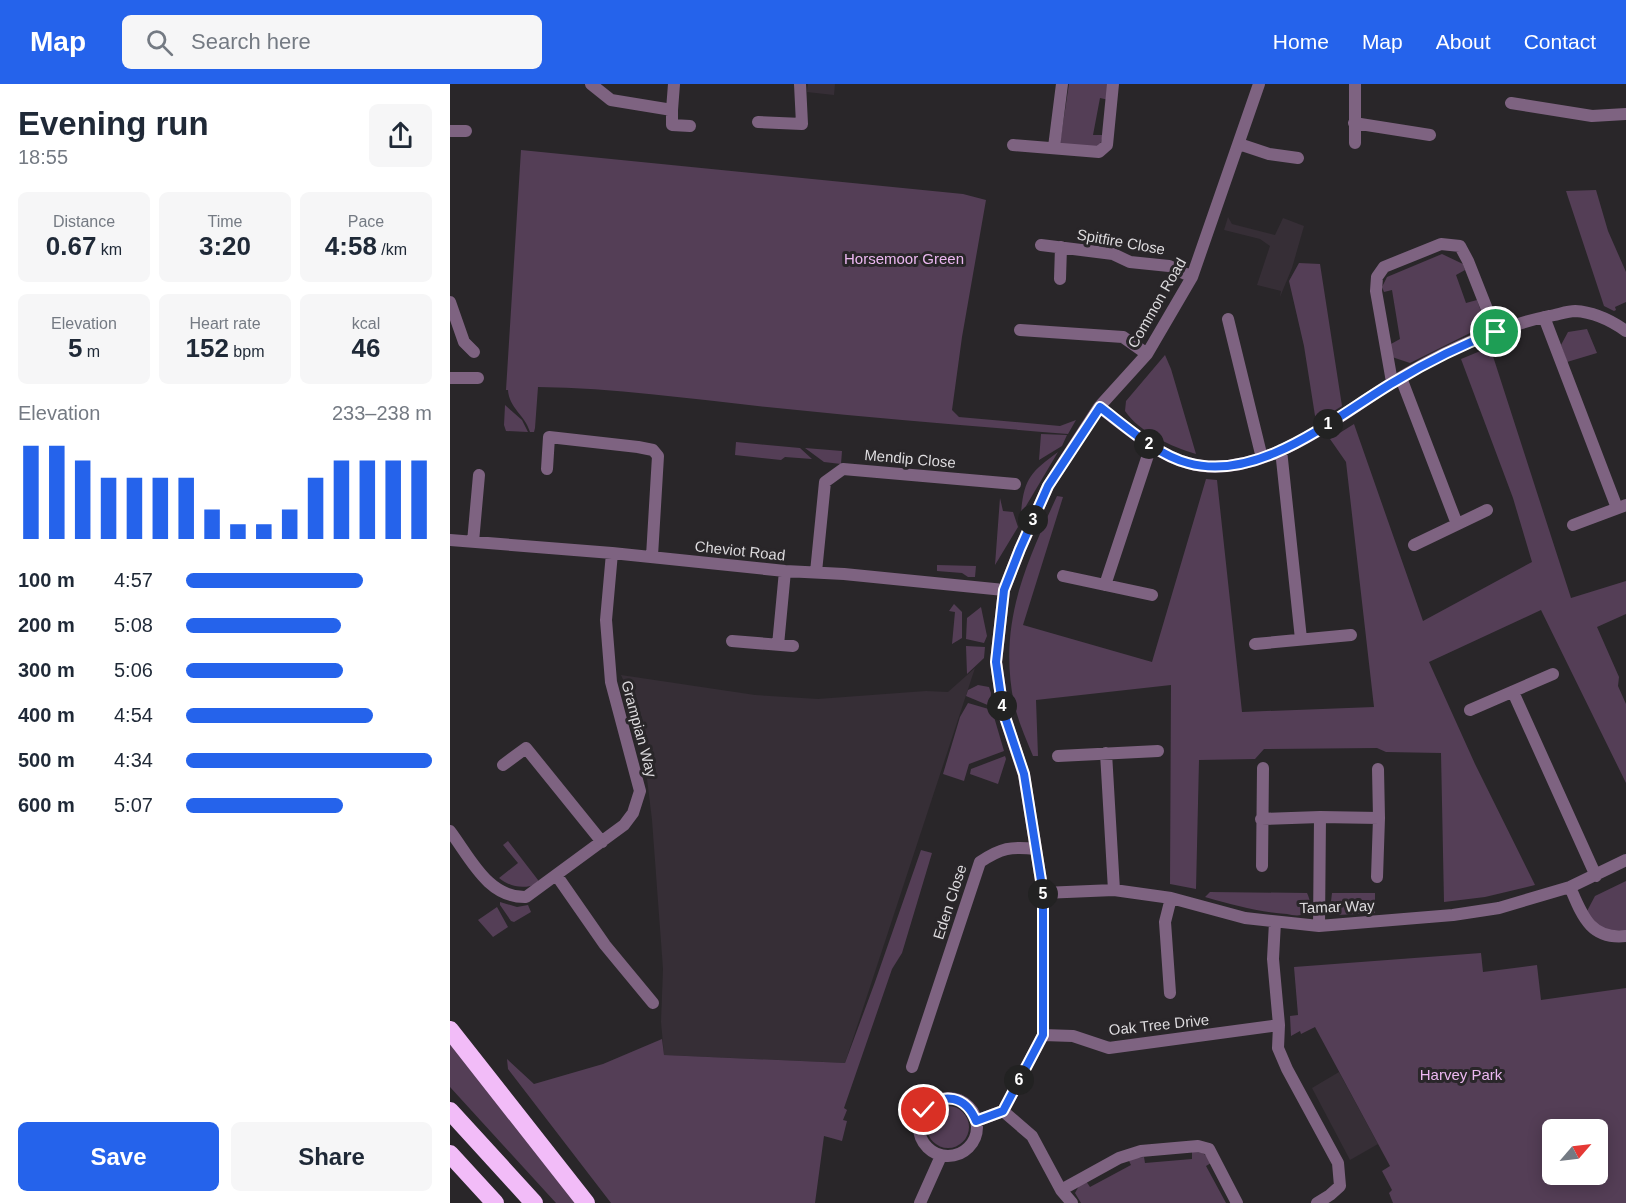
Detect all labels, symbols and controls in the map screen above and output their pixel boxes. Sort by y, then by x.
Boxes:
search box [122,15,542,69]
text: Map [30,26,86,57]
icon: search [143,26,176,59]
text: Search here [191,29,311,54]
text: Home [1273,30,1329,53]
text: Map [1362,30,1403,53]
text: About [1436,30,1491,53]
text: Contact [1524,30,1596,53]
button: share [369,104,432,167]
text: Evening run [18,105,209,142]
text: 18:55 [18,146,68,168]
text: Distance [53,213,115,230]
text: Time [208,213,242,230]
text: Pace [348,213,384,230]
street label: Spitfire Close [1076,225,1166,258]
text: 0.67 [46,231,96,261]
text: 3:20 [199,231,251,261]
text: 4:58 [325,231,377,261]
text: km [96,241,122,258]
text: /km [377,241,407,258]
park label: Horsemoor Green [844,250,964,267]
street label: Common Road [1124,255,1189,351]
pin [1470,306,1521,357]
text: Elevation [51,315,117,332]
text: Heart rate [189,315,261,332]
text: kcal [352,315,380,332]
icon: arrive [1479,315,1512,348]
text: 5 [68,333,82,363]
text: 152 [186,333,229,363]
text: 46 [352,333,380,363]
text: m [82,343,100,360]
text: bpm [229,343,264,360]
text: Elevation [18,402,100,424]
text: 233–238 m [332,402,432,424]
pin: 1 [1313,409,1343,439]
text: 1 [1324,415,1332,432]
pin: 2 [1134,429,1164,459]
text: 2 [1145,435,1153,452]
street label: Mendip Close [864,446,956,471]
pin: 3 [1018,505,1048,535]
text: 3 [1029,511,1037,528]
street label: Cheviot Road [694,537,786,564]
text: 100 m [18,569,75,591]
text: 4:57 [114,569,153,591]
text: 200 m [18,614,75,636]
text: 5:08 [114,614,153,636]
text: 300 m [18,659,75,681]
text: 5:06 [114,659,153,681]
street label: Grampian Way [618,679,661,780]
pin: 4 [987,691,1017,721]
text: 4 [998,697,1006,714]
text: 400 m [18,704,75,726]
text: 4:54 [114,704,153,726]
text: 500 m [18,749,75,771]
text: 4:34 [114,749,153,771]
text: 600 m [18,794,75,816]
text: 5:07 [114,794,153,816]
street label: Eden Close [929,862,970,941]
pin: 5 [1028,879,1058,909]
text: 5 [1039,885,1047,902]
street label: Tamar Way [1299,897,1375,916]
street label: Oak Tree Drive [1108,1011,1210,1038]
pin: 6 [1004,1065,1034,1095]
park label: Harvey Park [1420,1066,1503,1083]
text: 6 [1015,1071,1023,1088]
pin [898,1084,949,1135]
icon: check [907,1093,940,1126]
north arrow [1542,1119,1608,1185]
map controls [1542,1119,1608,1185]
button: Save [18,1122,219,1191]
button: Share [231,1122,432,1191]

